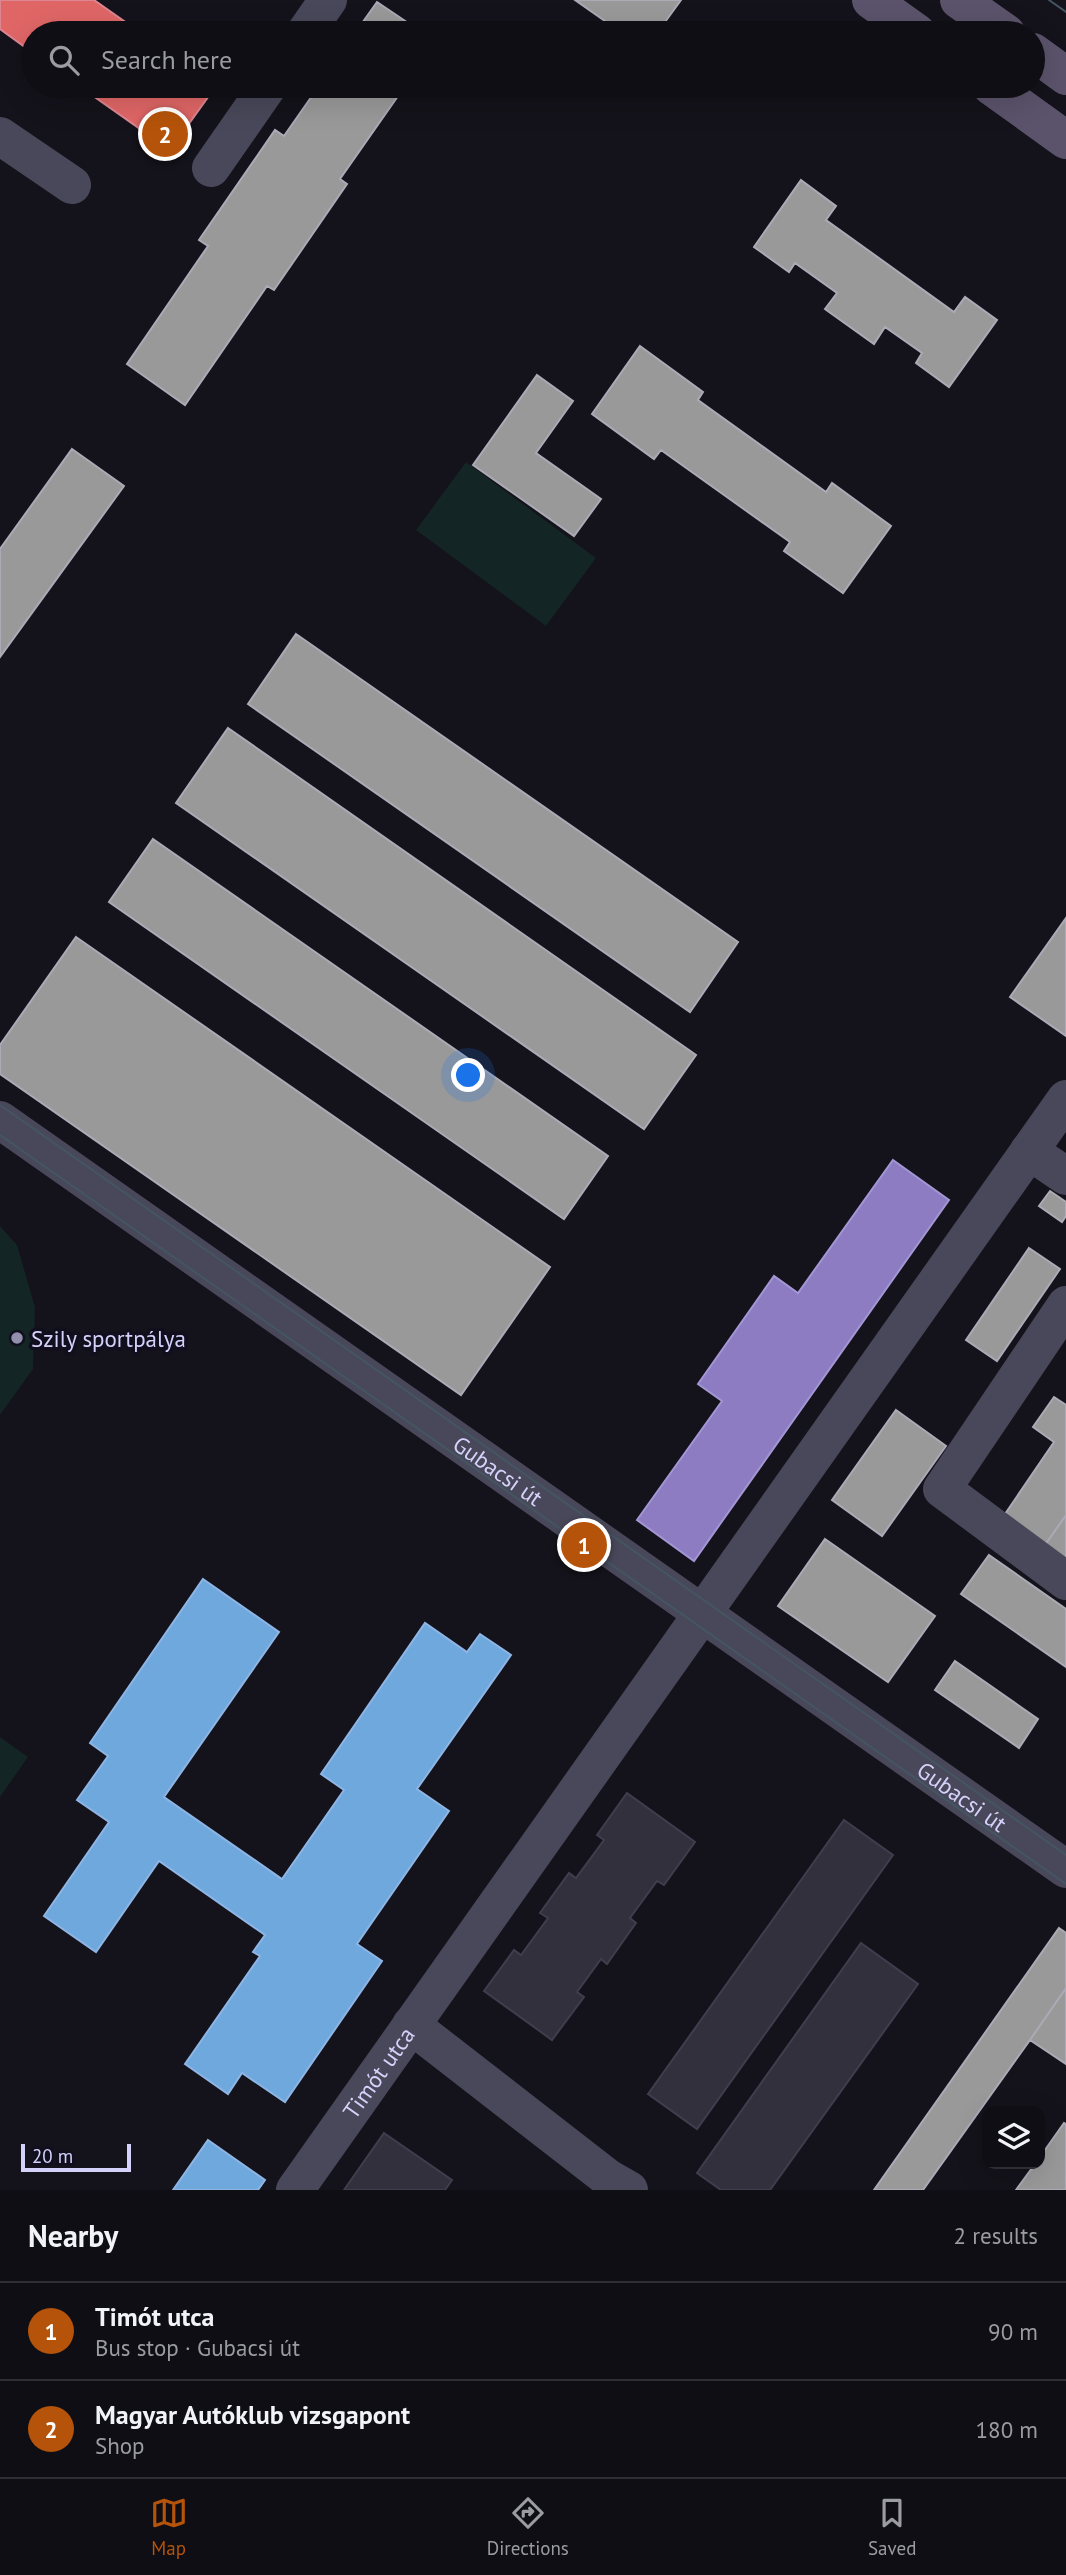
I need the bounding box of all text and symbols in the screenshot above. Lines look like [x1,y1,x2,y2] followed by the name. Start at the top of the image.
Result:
[21,21,1045,98] search box
[45,41,83,79] icon: search
[101,43,232,76] text: Search here
[142,108,188,160] pin: 2
[451,1058,485,1092] your location
[31,1324,186,1353] place label: Szily sportpálya
[9,1330,25,1346] marker: Szily sportpálya
[448,1429,549,1512] street label: Gubacsi út
[561,1519,607,1571] pin: 1
[912,1755,1013,1838] street label: Gubacsi út
[336,2021,420,2124] street label: Timót utca
[982,2106,1045,2169] map controls
[982,2106,1045,2169] button: layers
[21,2141,131,2173] scale bar
[32,2144,73,2168] text: 20 m
[28,2216,118,2255] text: Nearby
[954,2221,1038,2250] text: 2 results
[95,2300,214,2333] text: Timót utca
[44,2317,58,2346] text: 1
[988,2317,1038,2346] text: 90 m
[95,2333,300,2362] text: Bus stop · Gubacsi út
[95,2398,410,2431] text: Magyar Autóklub vizsgapont
[44,2415,58,2444] text: 2
[976,2415,1038,2444] text: 180 m
[95,2431,145,2460] text: Shop
[150,2494,188,2560] tab: Map
[487,2494,569,2560] tab: Directions
[868,2494,916,2560] tab: Saved

